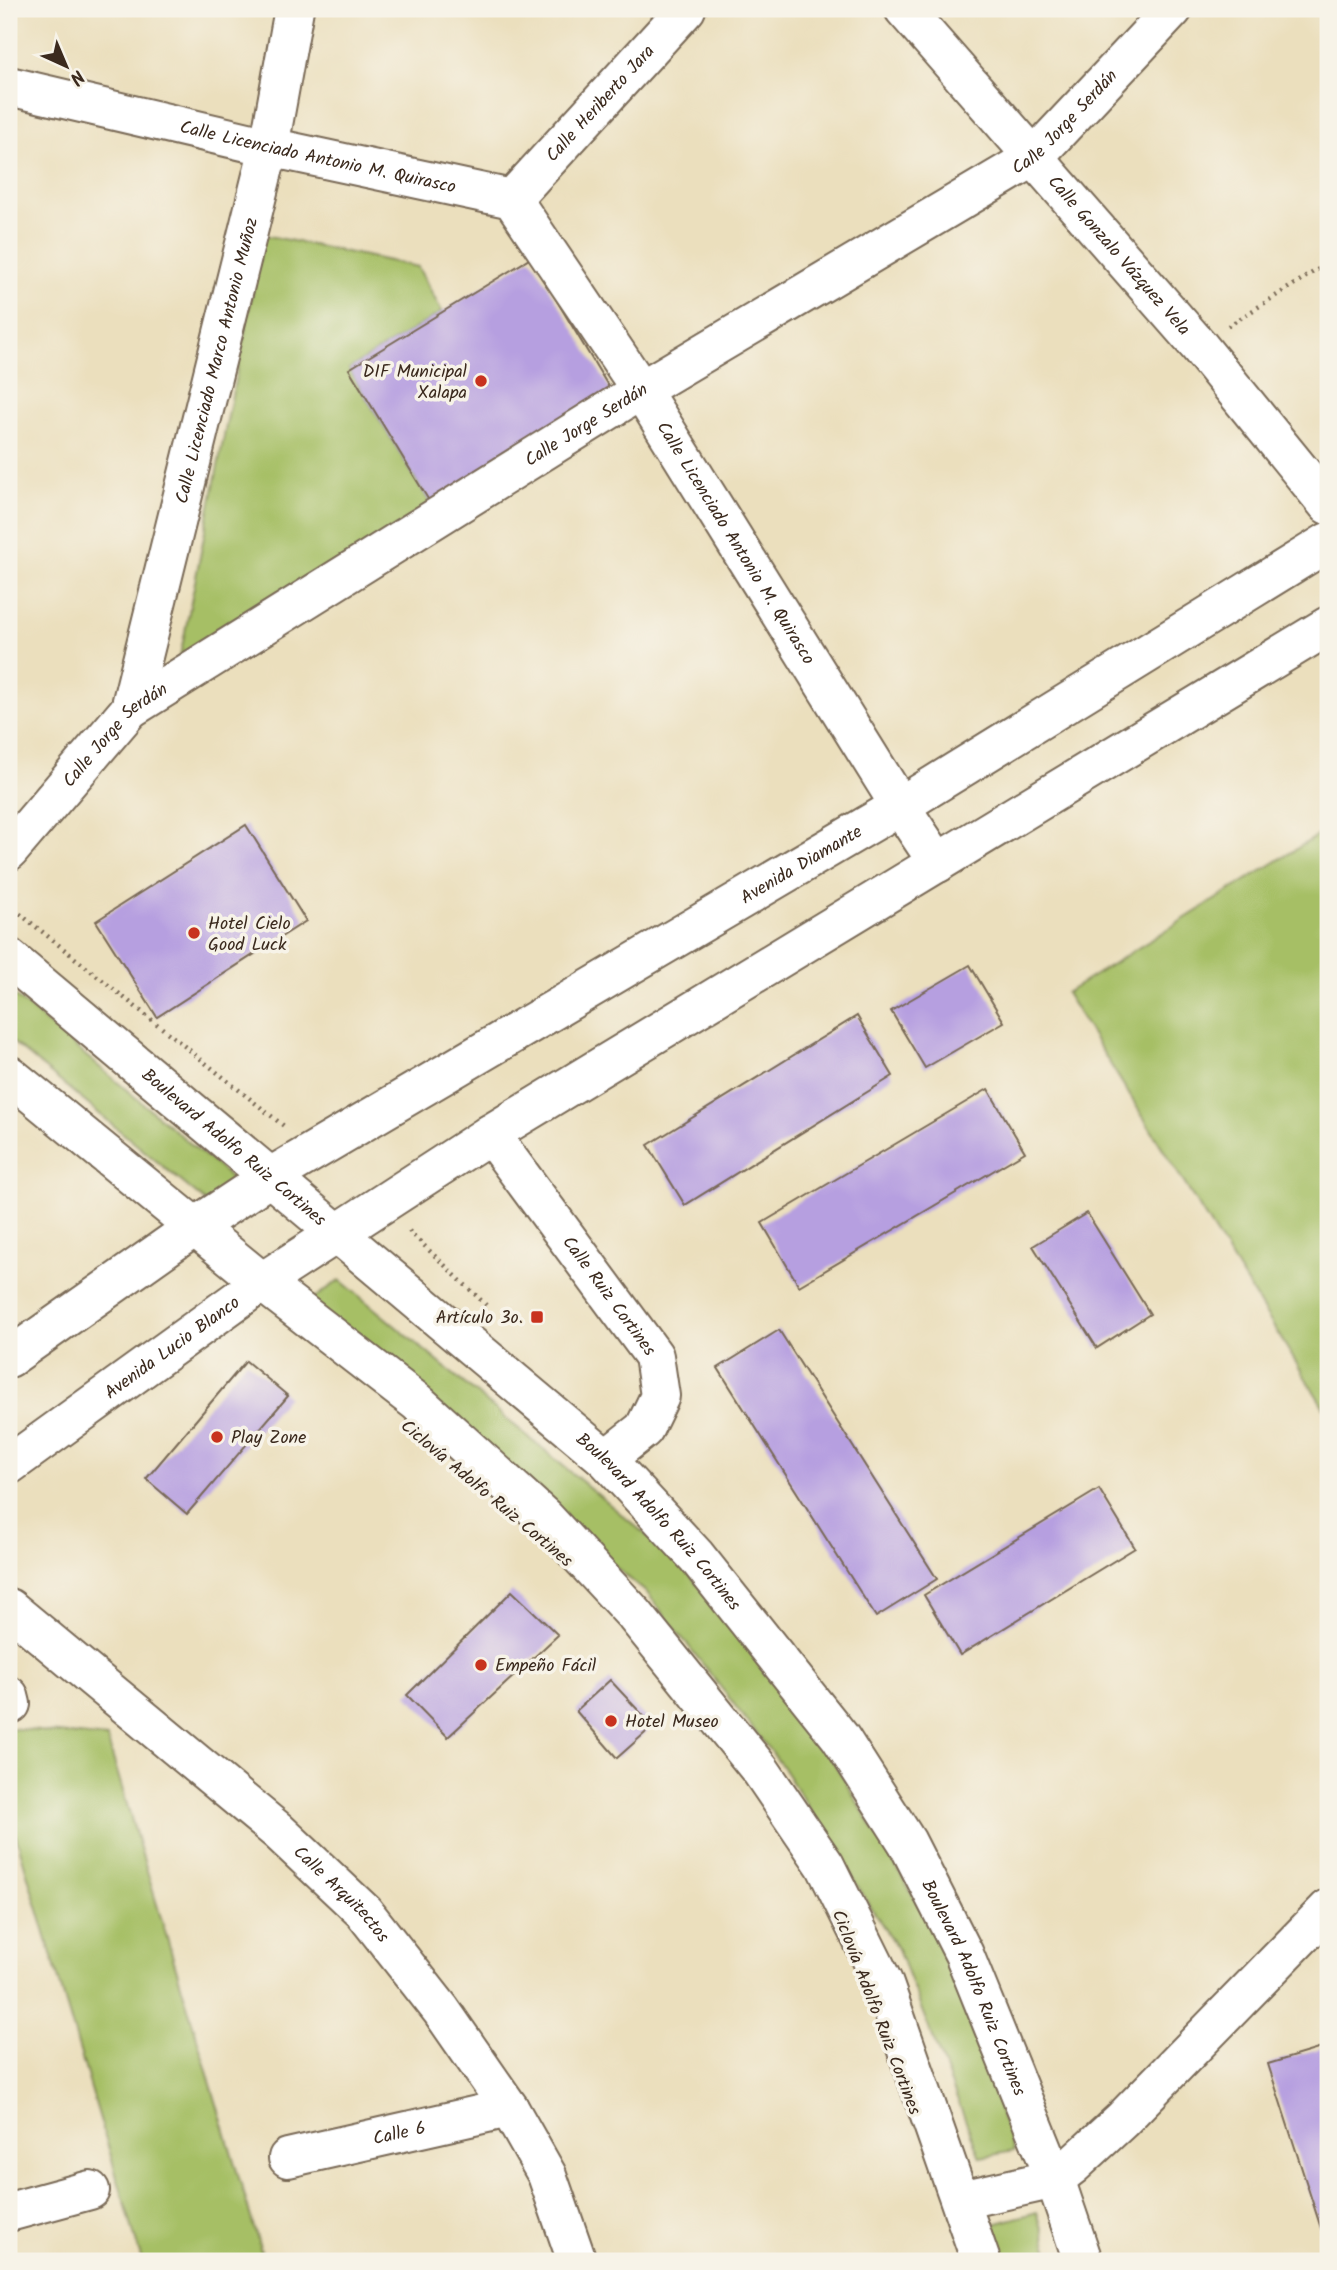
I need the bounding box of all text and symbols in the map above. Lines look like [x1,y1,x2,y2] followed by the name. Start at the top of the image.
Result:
[32,32,102,102] north arrow
[539,39,663,170] street label: Calle Heriberto Jara
[62,62,91,92] text: N
[1007,63,1125,183] street label: Calle Jorge Serdán
[177,114,458,203] street label: Calle Licenciado Antonio M. Quirasco
[1040,169,1197,343] street label: Calle Gonzalo Vázquez Vela
[168,215,267,507] street label: Calle Licenciado Marco Antonio Muñoz
[363,358,468,408] place label: DIF Municipal Xalapa
[473,373,489,389] marker: DIF Municipal Xalapa
[519,376,654,475] street label: Calle Jorge Serdán
[648,416,822,671] street label: Calle Licenciado Antonio M. Quirasco
[56,676,174,795] street label: Calle Jorge Serdán
[735,818,868,913] street label: Avenida Diamante
[208,910,291,960] place label: Hotel Cielo Good Luck
[186,925,202,941] marker: Hotel Cielo Good Luck
[134,1062,332,1235] street label: Boulevard Adolfo Ruiz Cortines
[554,1230,663,1363] street label: Calle Ruiz Cortines
[99,1289,247,1408] street label: Avenida Lucio Blanco
[436,1304,523,1333] place label: Artículo 3o.
[529,1309,545,1325] marker: Artículo 3o.
[393,1413,579,1575] street label: Ciclovía Adolfo Ruiz Cortines
[231,1424,306,1453] place label: Play Zone
[569,1426,748,1618] street label: Boulevard Adolfo Ruiz Cortines
[209,1429,225,1445] marker: Play Zone
[495,1652,597,1681] place label: Empeño Fácil
[473,1657,489,1673] marker: Empeño Fácil
[625,1708,719,1737] place label: Hotel Museo
[603,1713,619,1729] marker: Hotel Museo
[286,1839,396,1950] street label: Calle Arquitectos
[912,1875,1033,2101] street label: Boulevard Adolfo Ruiz Cortines
[823,1906,928,2120] street label: Ciclovía Adolfo Ruiz Cortines
[370,2114,429,2154] street label: Calle 6

